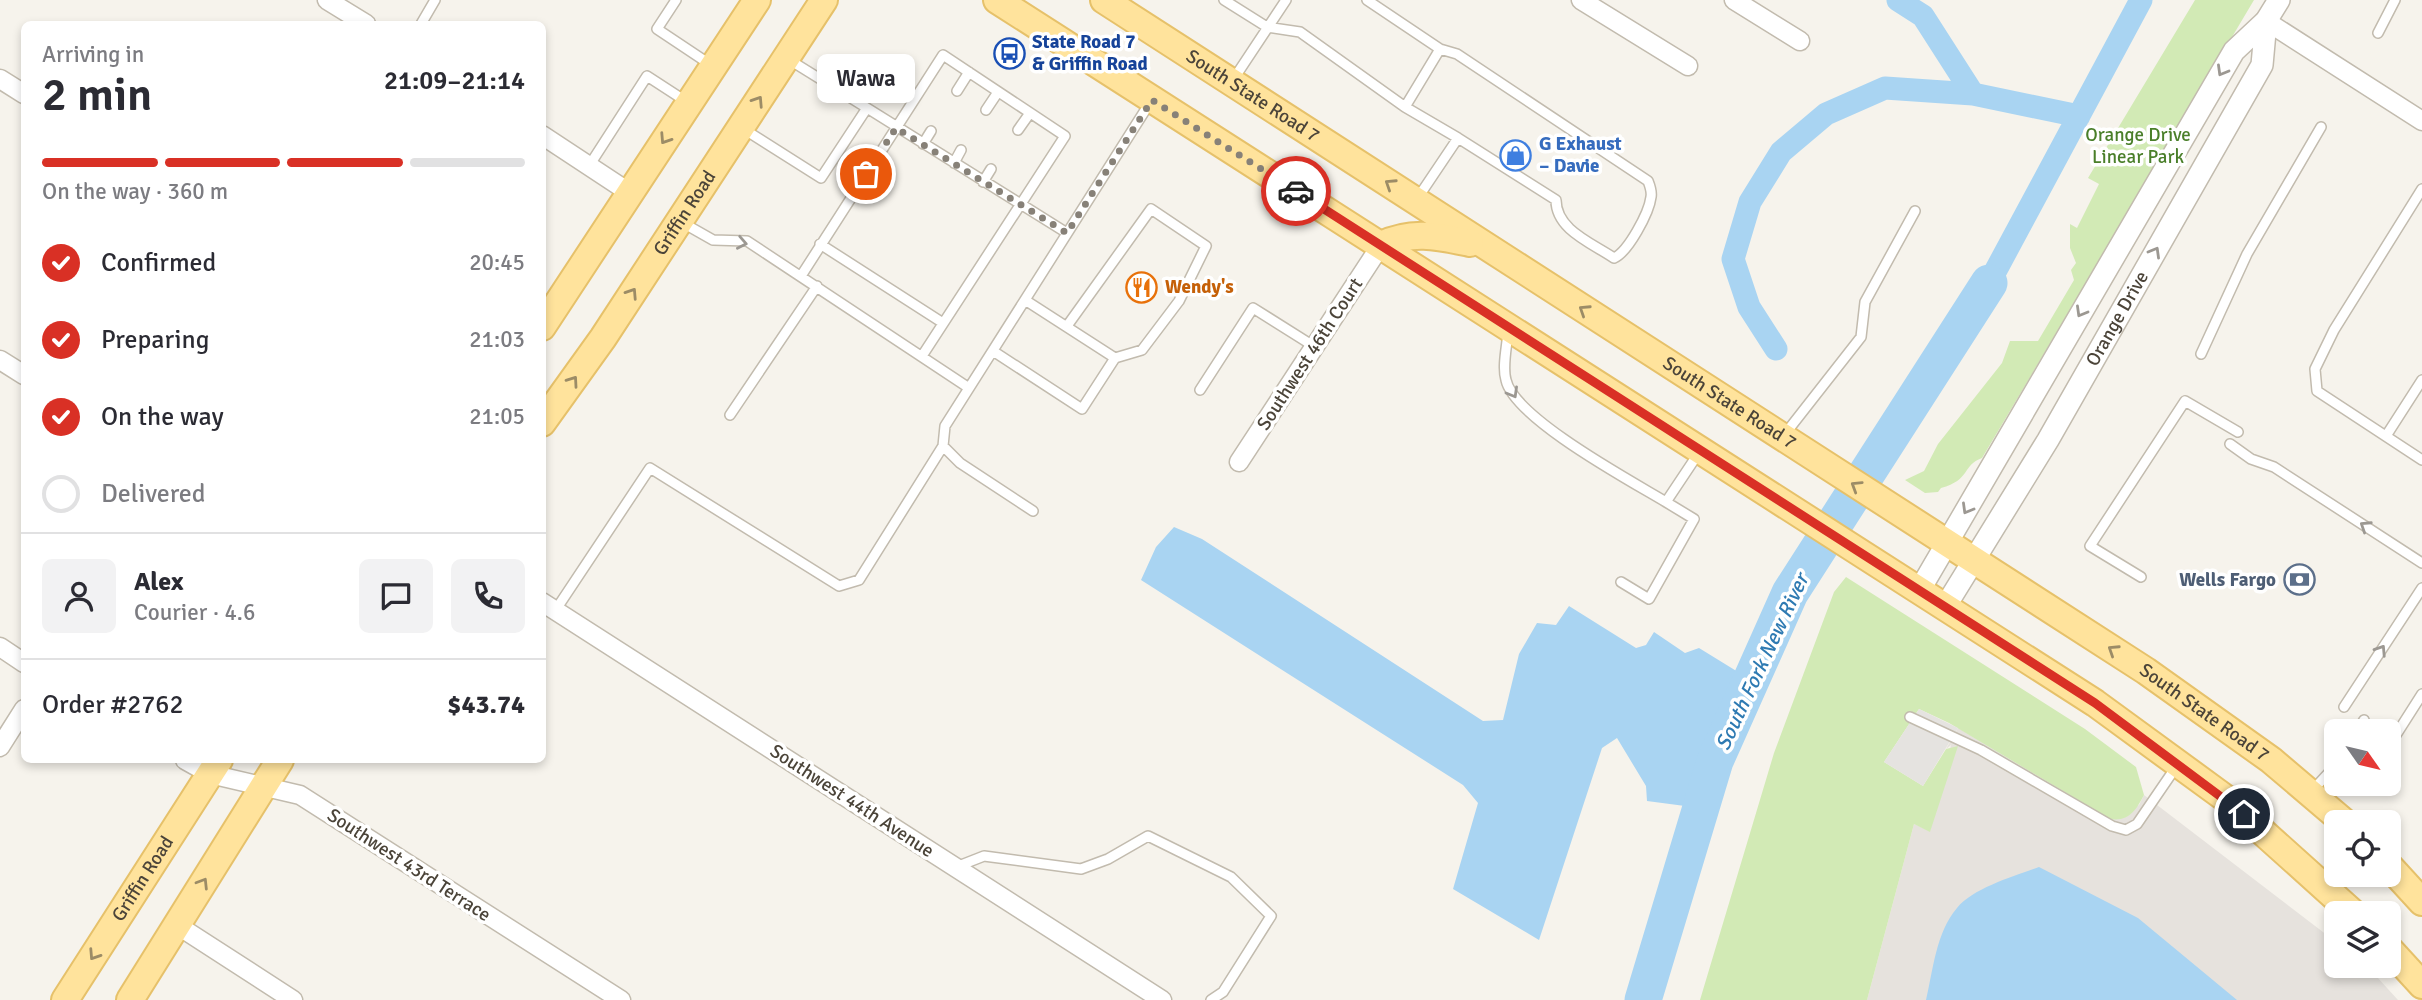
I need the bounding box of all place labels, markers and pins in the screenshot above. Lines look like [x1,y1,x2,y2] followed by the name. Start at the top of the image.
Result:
[1032,30,1148,76] place label: State Road 7 & Griffin Road
[992,36,1026,70] bus stop icon: State Road 7 & Griffin Road
[817,55,915,104] callout: Wawa
[1539,132,1622,178] place label: G Exhaust – Davie
[1499,138,1533,172] shop icon: G Exhaust – Davie
[836,144,896,204] pin
[1125,270,1159,304] restaurant icon: Wendy's
[1165,275,1234,299] place label: Wendy's
[2282,563,2316,597] bank icon: Wells Fargo
[2179,568,2276,592] place label: Wells Fargo
[2214,784,2274,844] pin

